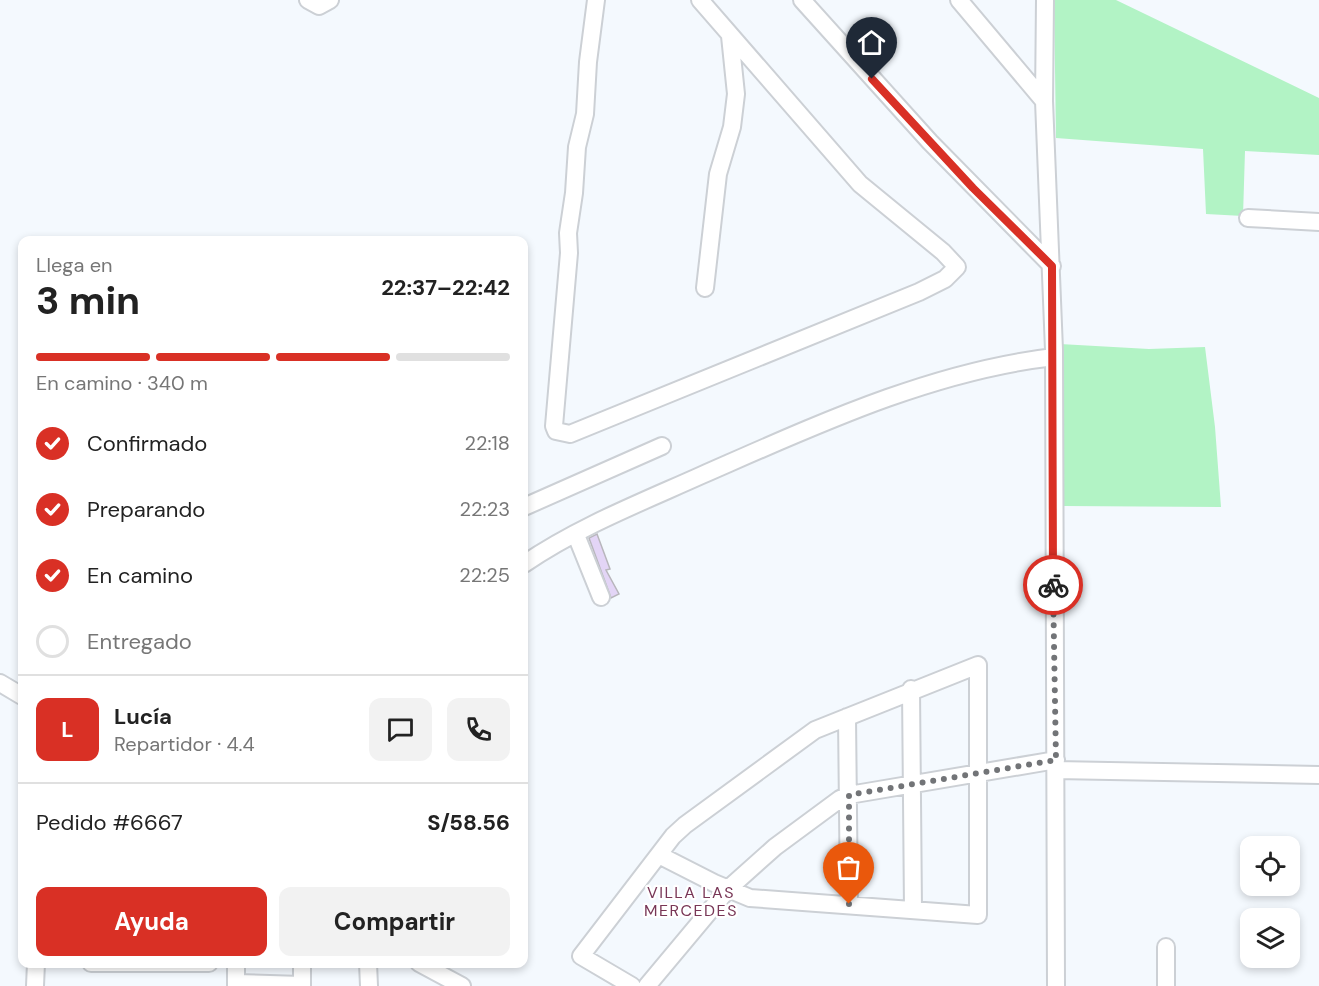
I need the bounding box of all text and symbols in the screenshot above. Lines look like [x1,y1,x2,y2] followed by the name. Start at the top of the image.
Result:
[846,17,897,79] pin
[855,26,888,59] icon: home
[36,252,113,278] text: Llega en
[381,273,510,302] text: 22:37–22:42
[36,275,140,326] text: 3 min
[36,370,208,396] text: En camino · 340 m
[36,427,69,460] icon: check
[87,429,207,458] text: Confirmado
[465,430,510,456] text: 22:18
[36,493,69,526] icon: check
[87,495,205,524] text: Preparando
[460,496,510,522] text: 22:23
[1023,555,1083,615] courier
[36,559,69,592] icon: check
[87,561,193,590] text: En camino
[459,562,510,588] text: 22:25
[1037,569,1070,602] icon: bike
[87,627,192,656] text: Entregado
[369,698,432,761] button: chat
[447,698,510,761] button: phone
[114,702,172,731] text: Lucía
[61,715,74,744] text: L
[114,731,255,757] text: Repartidor · 4.4
[36,808,183,837] text: Pedido #6667
[427,808,510,837] text: S/58.56
[1240,836,1300,968] map controls
[1240,836,1300,896] button: locate
[823,842,874,904] pin
[832,851,865,884] icon: bag
[644,882,738,921] district label: VILLA LAS MERCEDES
[36,887,267,956] button: Ayuda
[279,887,510,956] button: Compartir
[1240,908,1300,968] button: layers

